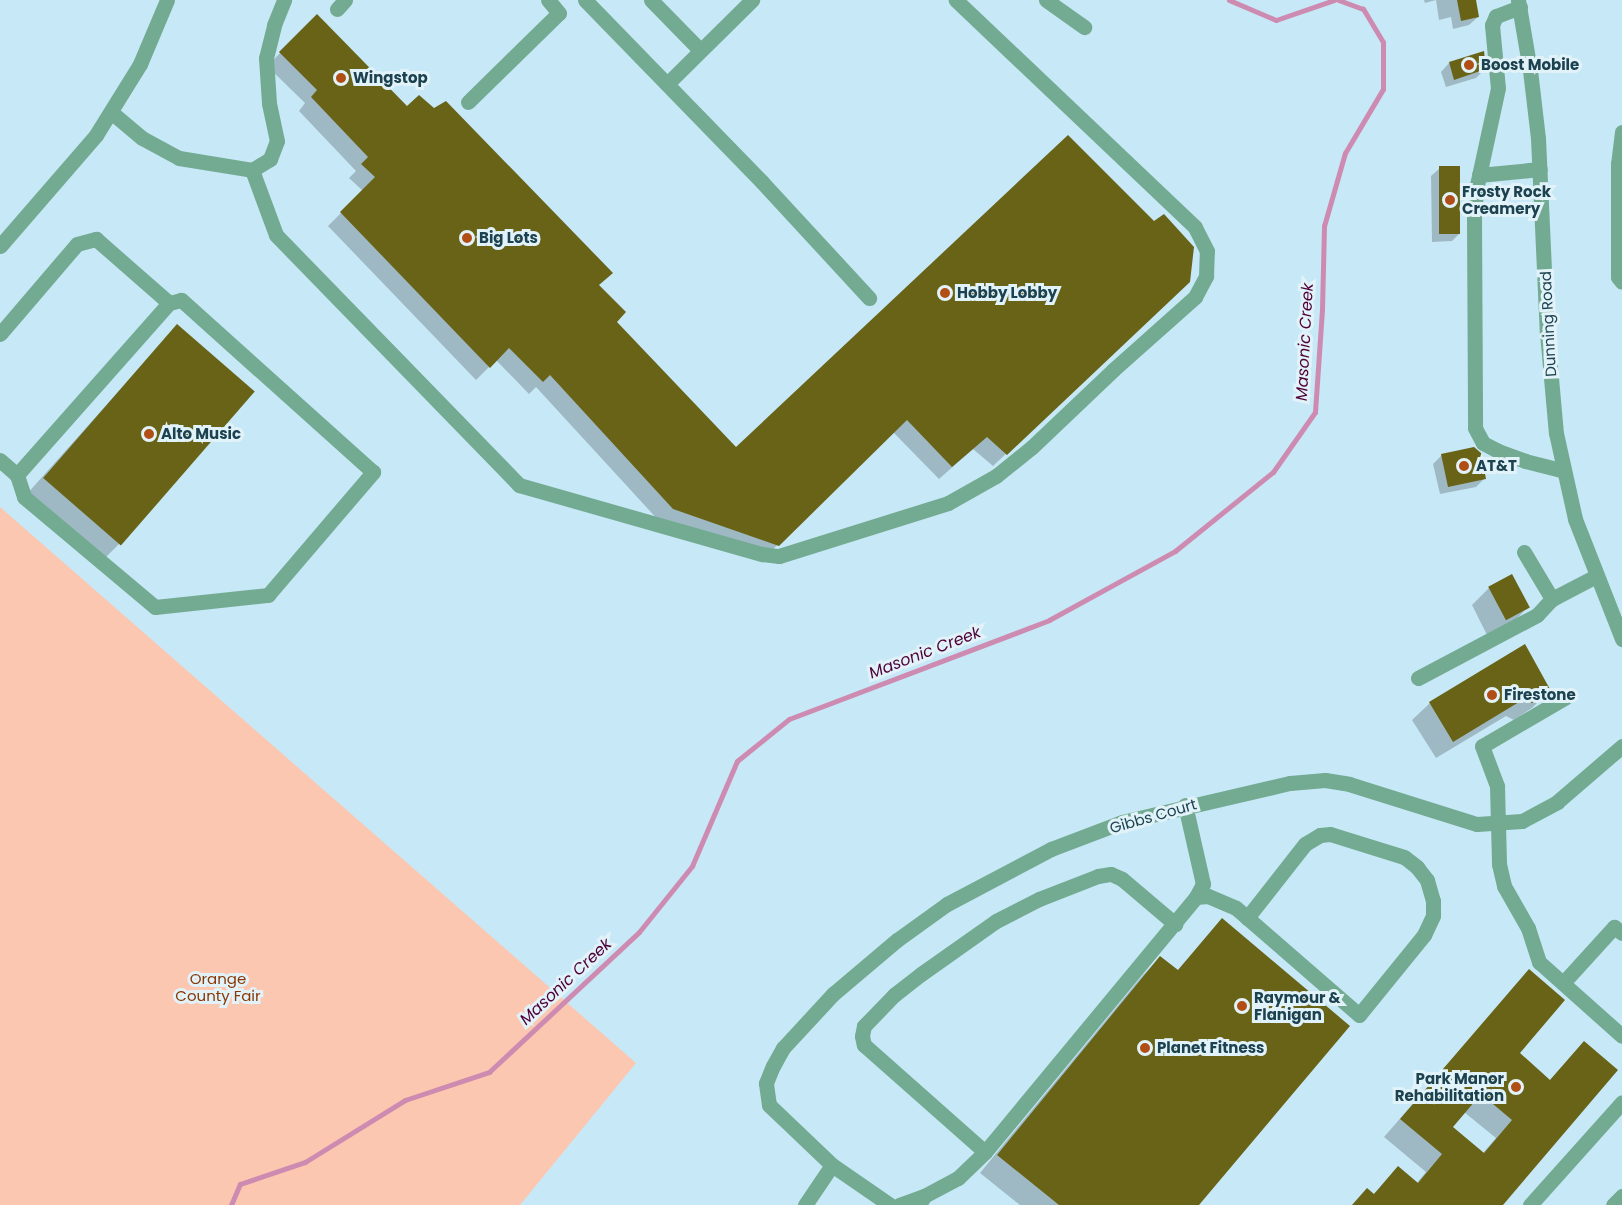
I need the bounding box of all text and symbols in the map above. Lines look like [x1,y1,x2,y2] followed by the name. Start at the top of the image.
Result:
[1481,56,1579,74] place label: Boost Mobile
[1462,58,1476,72] marker: Boost Mobile
[353,69,428,87] place label: Wingstop
[334,71,348,85] marker: Wingstop
[1462,182,1551,217] place label: Frosty Rock Creamery
[1443,193,1457,207] marker: Frosty Rock Creamery
[479,229,538,247] place label: Big Lots
[460,231,474,245] marker: Big Lots
[1536,271,1560,377] street label: Dunning Road
[1292,282,1318,402] water label: Masonic Creek
[957,284,1057,302] place label: Hobby Lobby
[938,286,952,300] marker: Hobby Lobby
[161,425,241,443] place label: Alto Music
[142,427,156,441] marker: Alto Music
[1476,457,1517,475] place label: AT&T
[1457,459,1471,473] marker: AT&T
[866,623,984,683] water label: Masonic Creek
[1504,686,1576,704] place label: Firestone
[1485,688,1499,702] marker: Firestone
[1108,795,1198,837] street label: Gibbs Court
[516,935,616,1029] water label: Masonic Creek
[175,969,261,1004] park label: Orange County Fair
[1254,988,1341,1023] place label: Raymour & Flanigan
[1235,999,1249,1013] marker: Raymour & Flanigan
[1157,1039,1264,1057] place label: Planet Fitness
[1138,1041,1152,1055] marker: Planet Fitness
[1395,1069,1504,1104] place label: Park Manor Rehabilitation
[1509,1080,1523,1094] marker: Park Manor Rehabilitation

